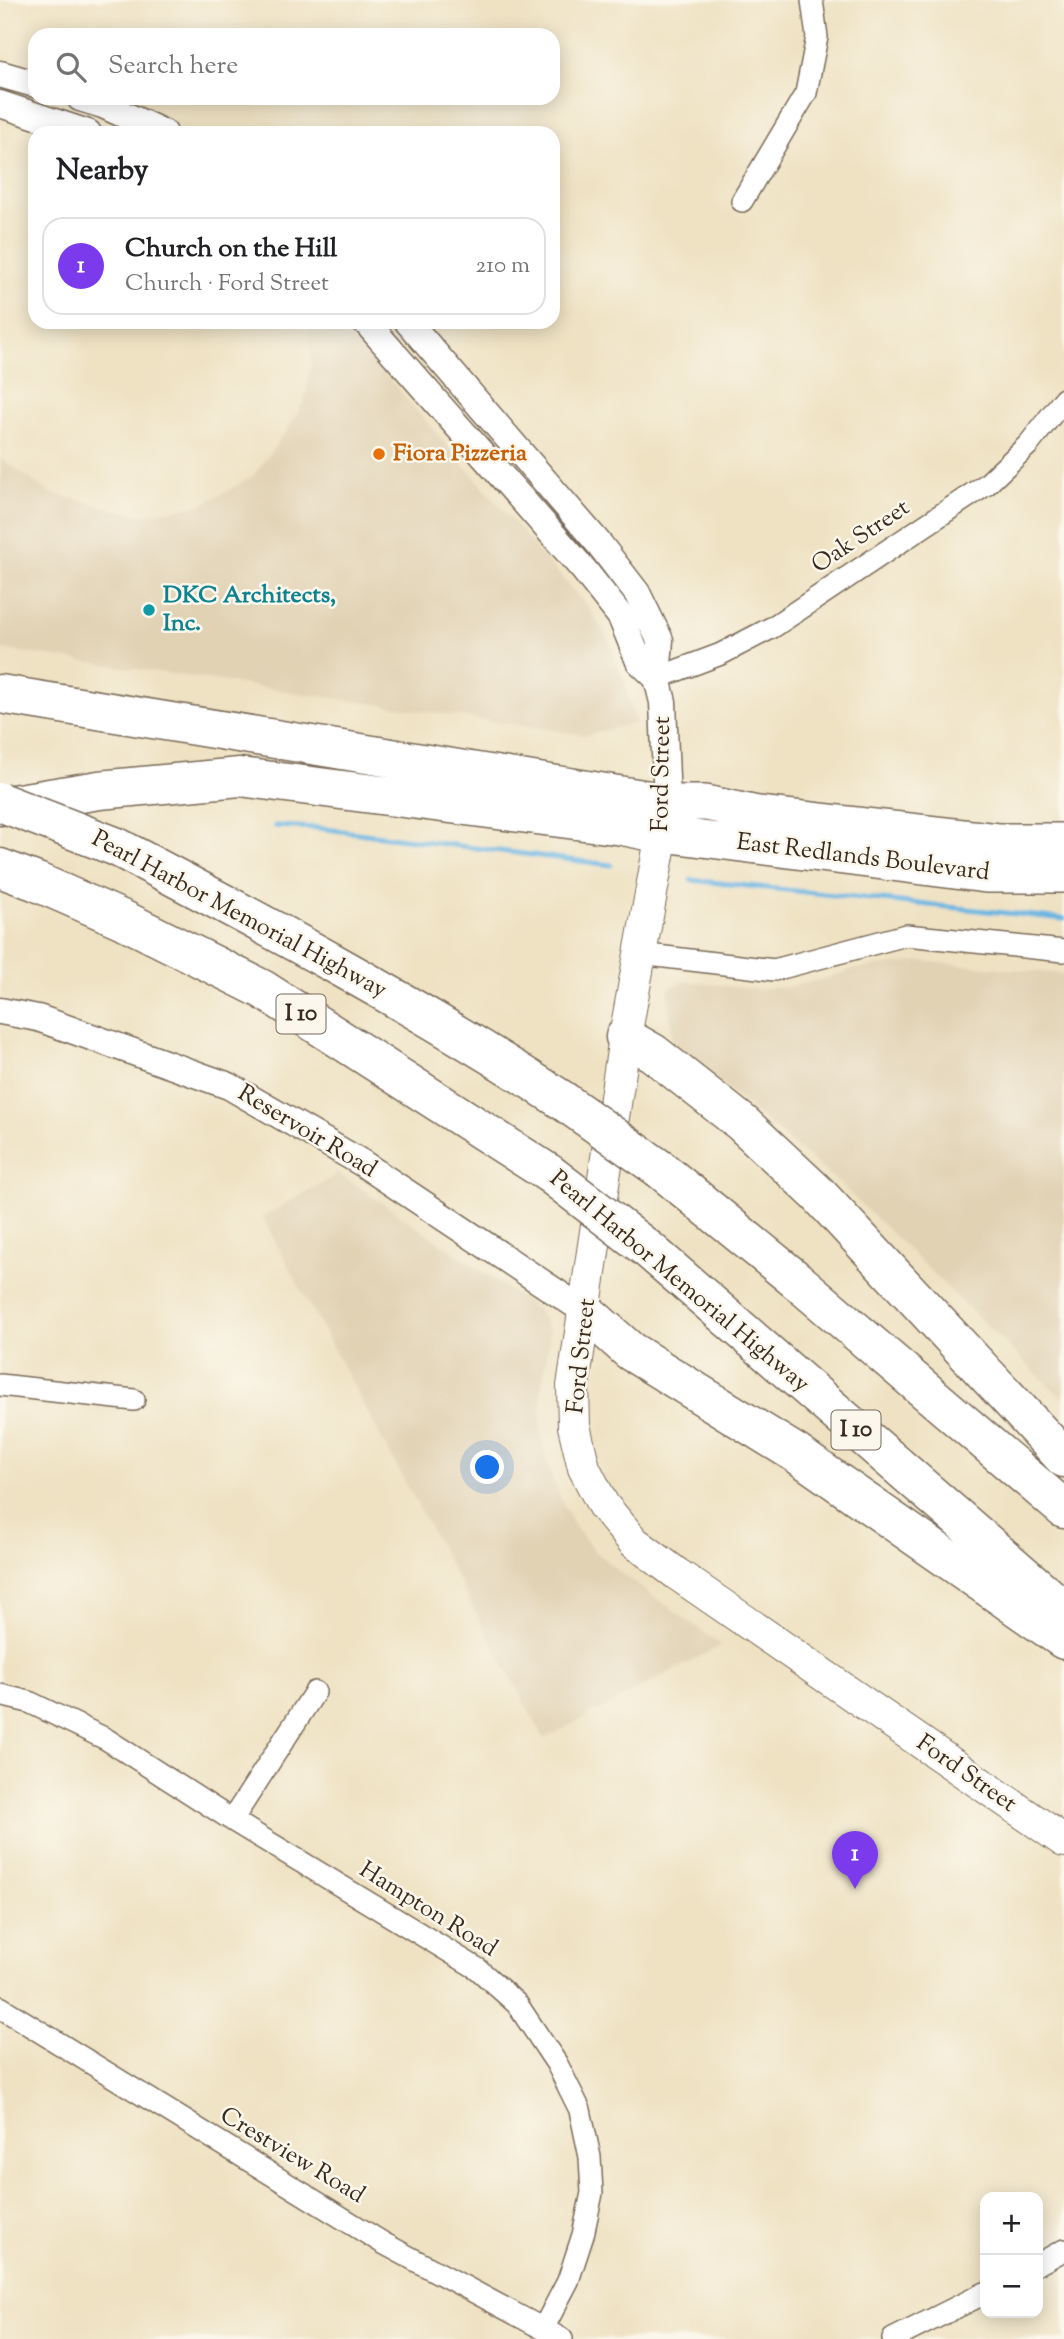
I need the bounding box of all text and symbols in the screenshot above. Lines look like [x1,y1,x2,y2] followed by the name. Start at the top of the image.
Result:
[28,28,560,105] search box
[52,48,90,86] icon: search
[108,48,238,85] text: Search here
[56,150,148,193] text: Nearby
[125,231,337,268] text: Church on the Hill
[77,250,85,283] text: 1
[476,250,530,283] text: 210 m
[125,268,329,301] text: Church · Ford Street
[393,437,528,471] place label: Fiora Pizzeria
[371,446,387,462] marker: Fiora Pizzeria
[805,492,917,582] street label: Oak Street
[163,579,336,641] place label: DKC Architects, Inc.
[141,602,157,618] marker: DKC Architects, Inc.
[644,716,680,832] street label: Ford Street
[85,822,393,1008] street label: Pearl Harbor Memorial Highway
[735,826,992,890] street label: East Redlands Boulevard
[276,995,326,1034] road number: I 10
[231,1077,383,1187] street label: Reservoir Road
[542,1163,816,1401] street label: Pearl Harbor Memorial Highway
[559,1297,605,1415] street label: Ford Street
[832,1410,880,1450] road number: I 10
[470,1450,504,1484] your location
[909,1727,1023,1821] street label: Ford Street
[832,1831,878,1889] pin: 1
[352,1854,504,1966] street label: Hampton Road
[213,2099,371,2213] street label: Crestview Road
[980,2192,1043,2318] map controls
[980,2192,1043,2255] button: +
[980,2255,1043,2318] button: −

